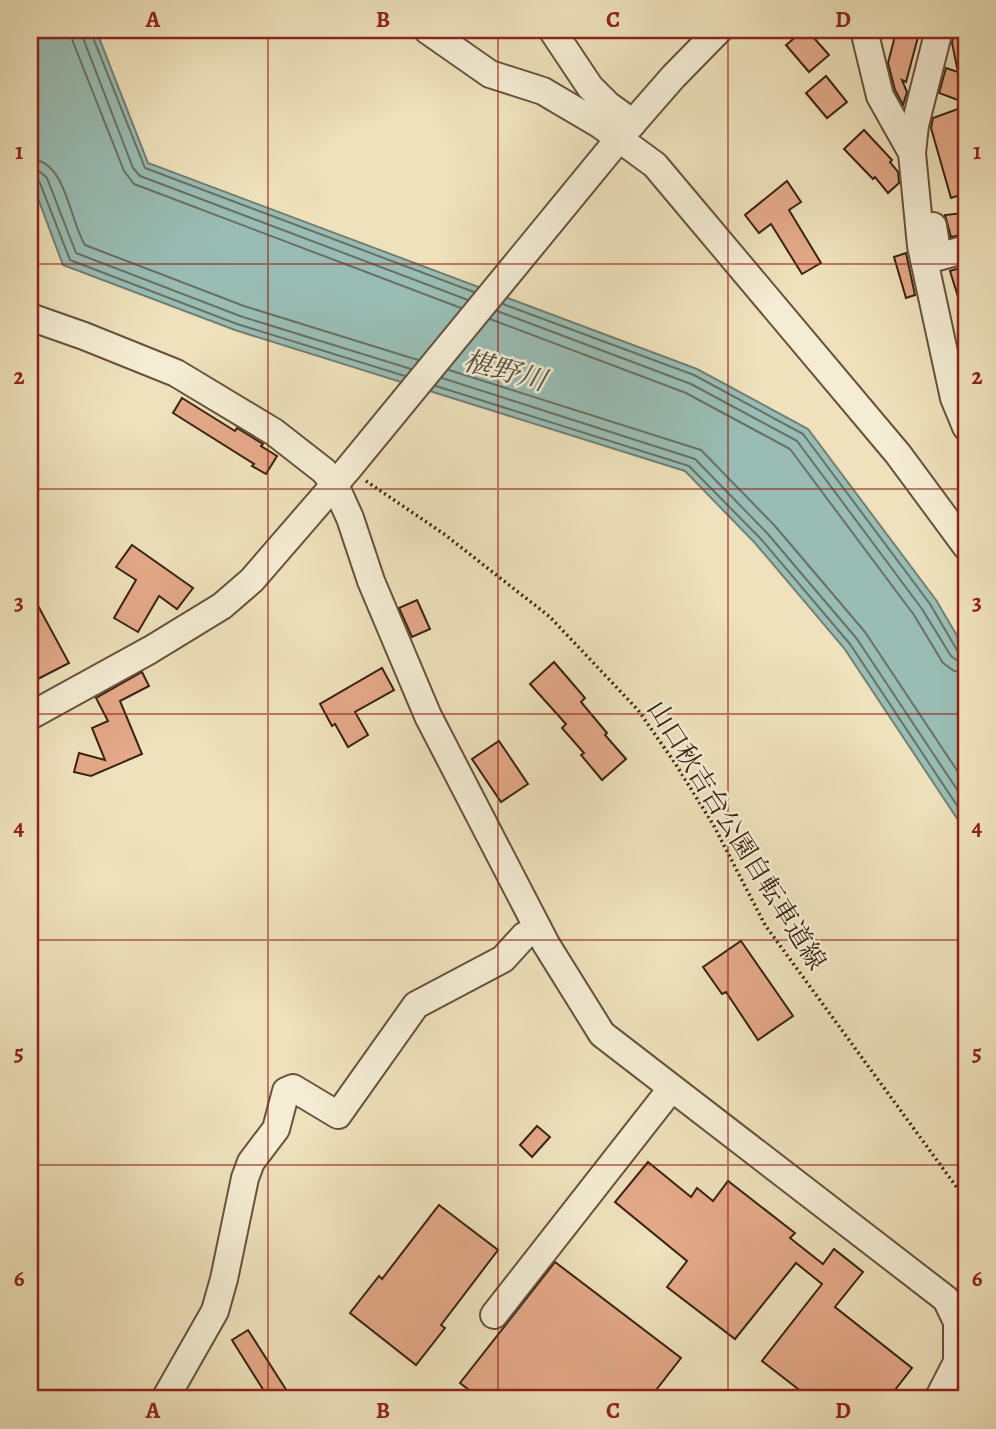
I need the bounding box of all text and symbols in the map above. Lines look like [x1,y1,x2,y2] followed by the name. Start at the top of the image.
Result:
[145,4,161,35] text: A
[376,4,390,35] text: B
[606,4,620,35] text: C
[835,4,851,35] text: D
[15,136,23,167] text: 1
[973,136,981,167] text: 1
[459,342,553,401] water label: 椹野川
[13,361,25,392] text: 2
[971,361,983,392] text: 2
[14,587,24,618] text: 3
[972,587,982,618] text: 3
[639,694,834,977] street label: 山口秋吉台公園自転車道線
[14,812,25,843] text: 4
[972,812,983,843] text: 4
[14,1037,24,1068] text: 5
[972,1037,982,1068] text: 5
[14,1263,25,1294] text: 6
[972,1263,983,1294] text: 6
[145,1395,161,1426] text: A
[376,1395,390,1426] text: B
[606,1395,620,1426] text: C
[835,1395,851,1426] text: D

